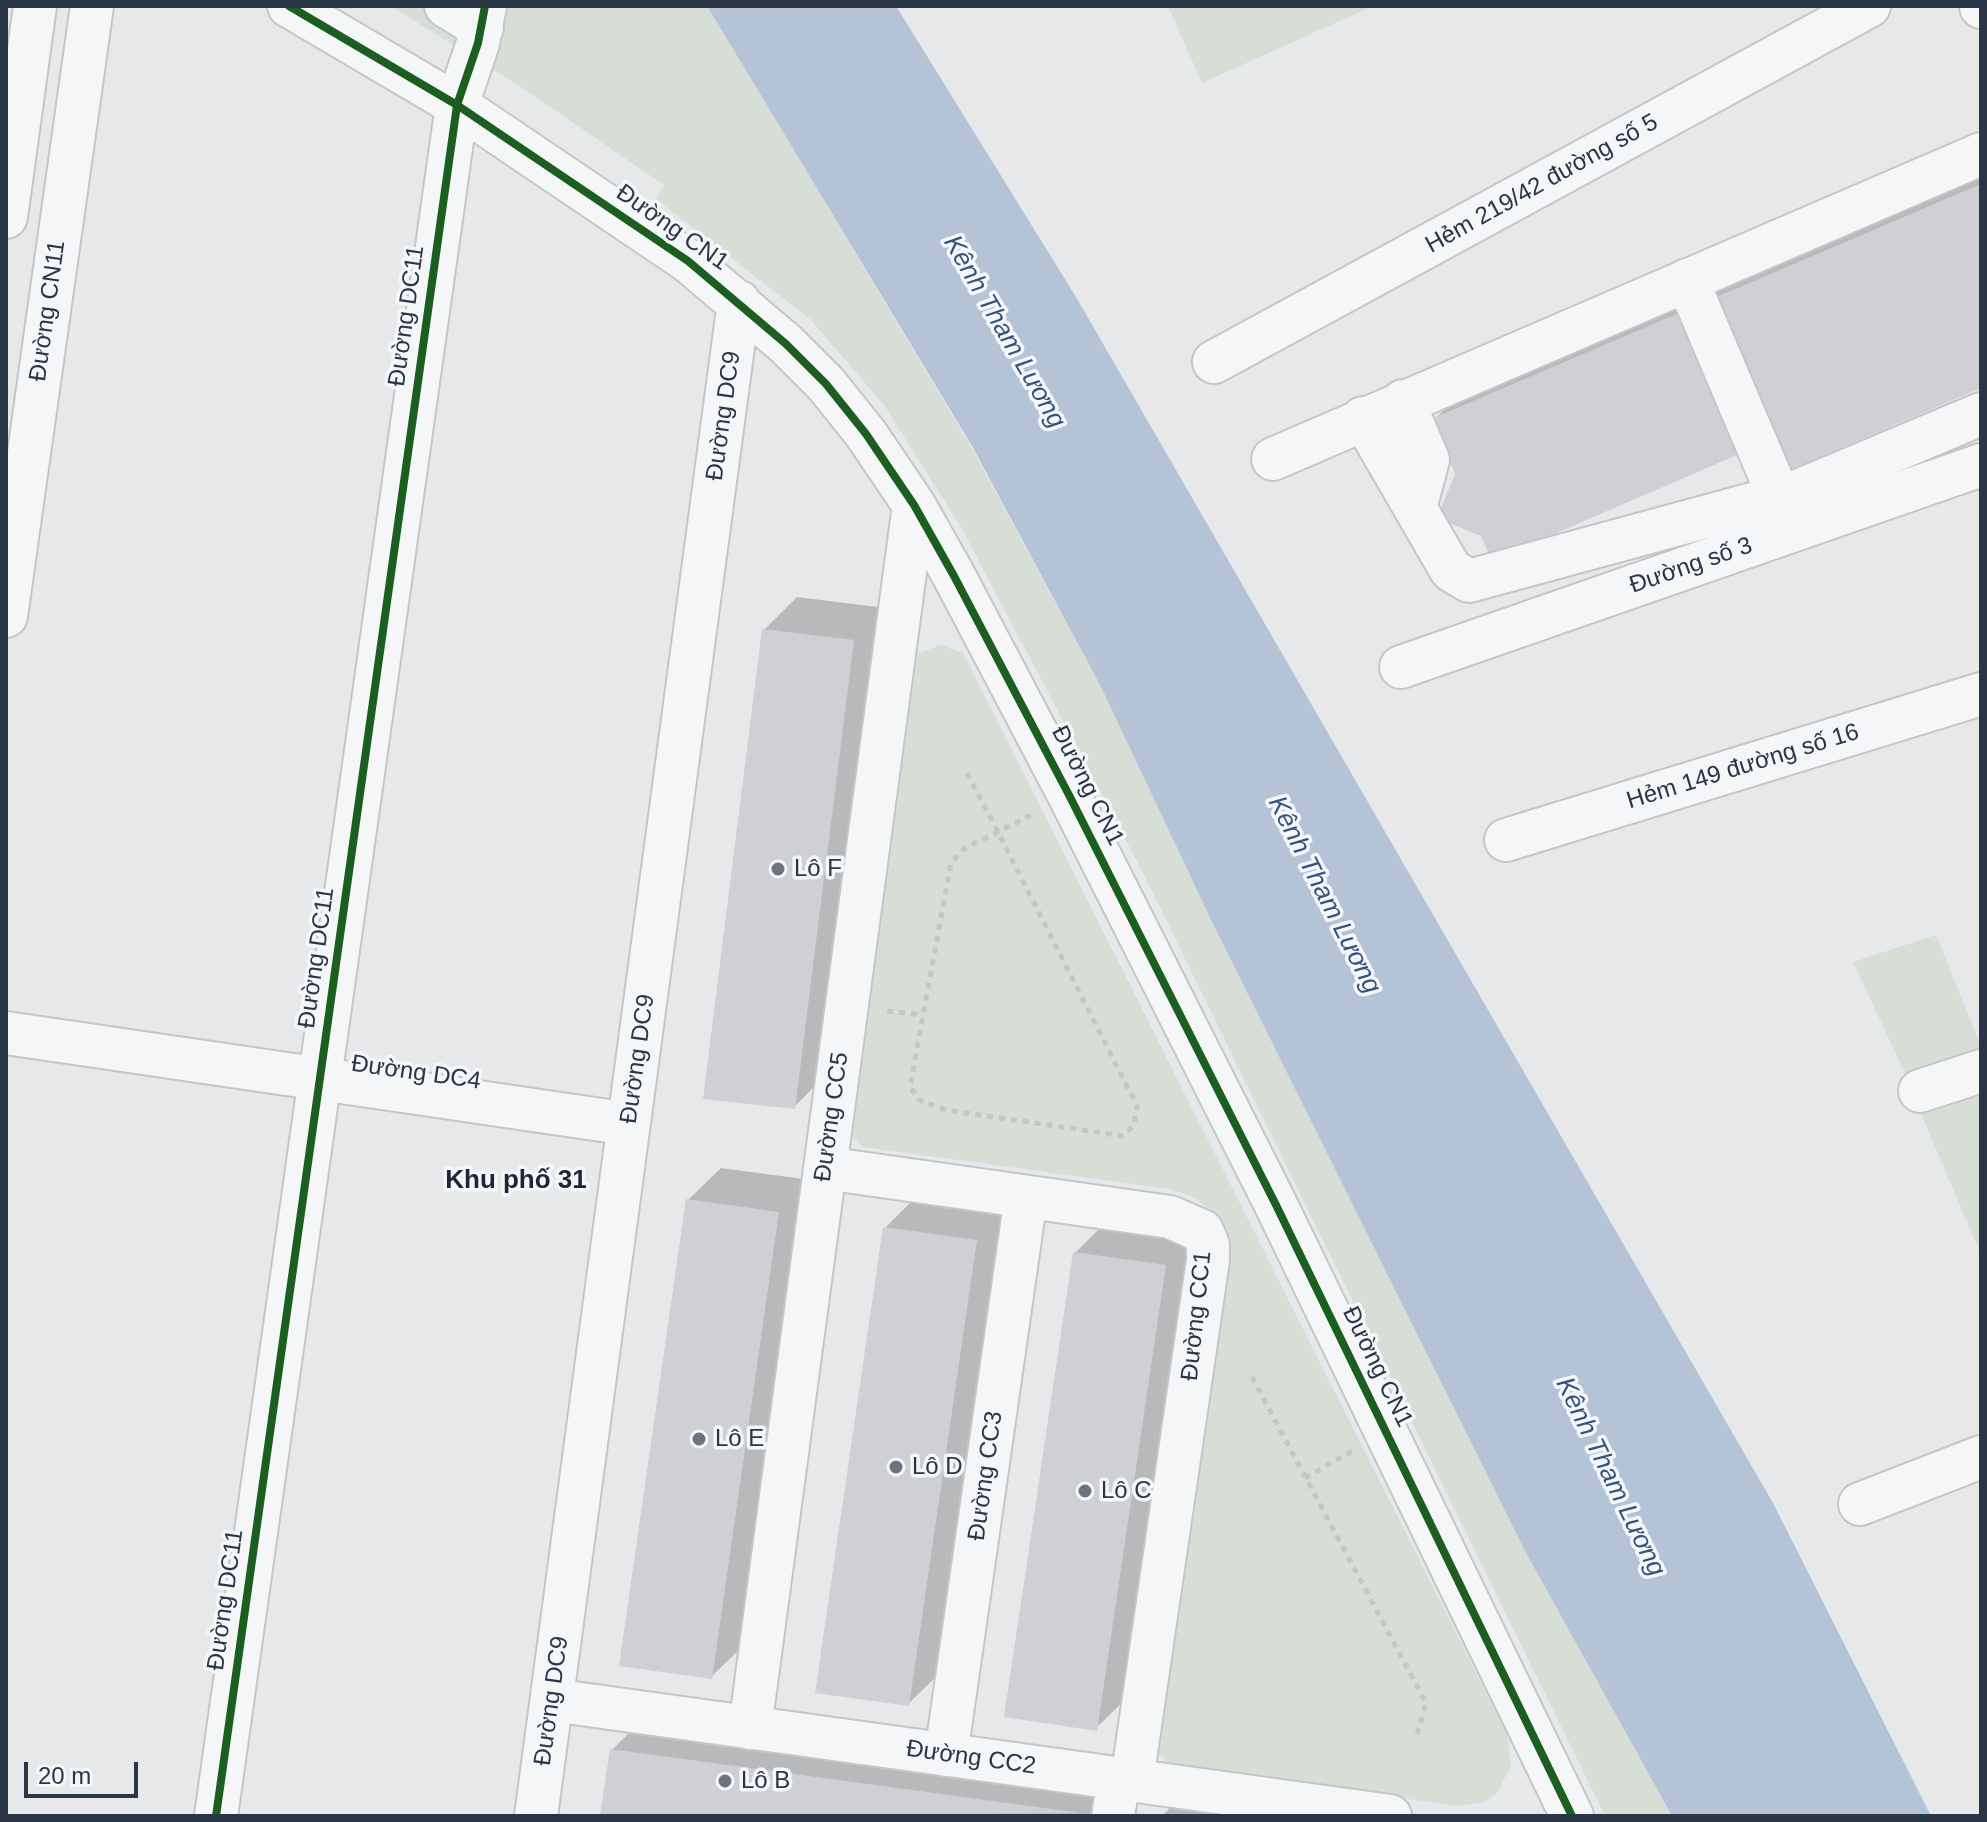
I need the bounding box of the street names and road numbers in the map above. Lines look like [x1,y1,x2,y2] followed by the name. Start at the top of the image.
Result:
[1421,108,1663,260] street label: Hẻm 219/42 đường số 5
[610,179,734,277] street label: Đường CN1
[24,239,72,383] street label: Đường CN11
[383,244,431,388] street label: Đường DC11
[701,349,747,483] street label: Đường DC9
[1626,532,1756,600] street label: Đường số 3
[1623,718,1863,816] street label: Hẻm 149 đường số 16
[1045,721,1129,851] street label: Đường CN1
[293,886,341,1030] street label: Đường DC11
[615,992,661,1126] street label: Đường DC9
[349,1050,483,1096] street label: Đường DC4
[809,1050,855,1184] street label: Đường CC5
[1176,1250,1218,1382] street label: Đường CC1
[1335,1302,1419,1432] street label: Đường CN1
[963,1409,1009,1543] street label: Đường CC3
[202,1528,250,1672] street label: Đường DC11
[529,1634,575,1768] street label: Đường DC9
[904,1735,1038,1781] street label: Đường CC2

